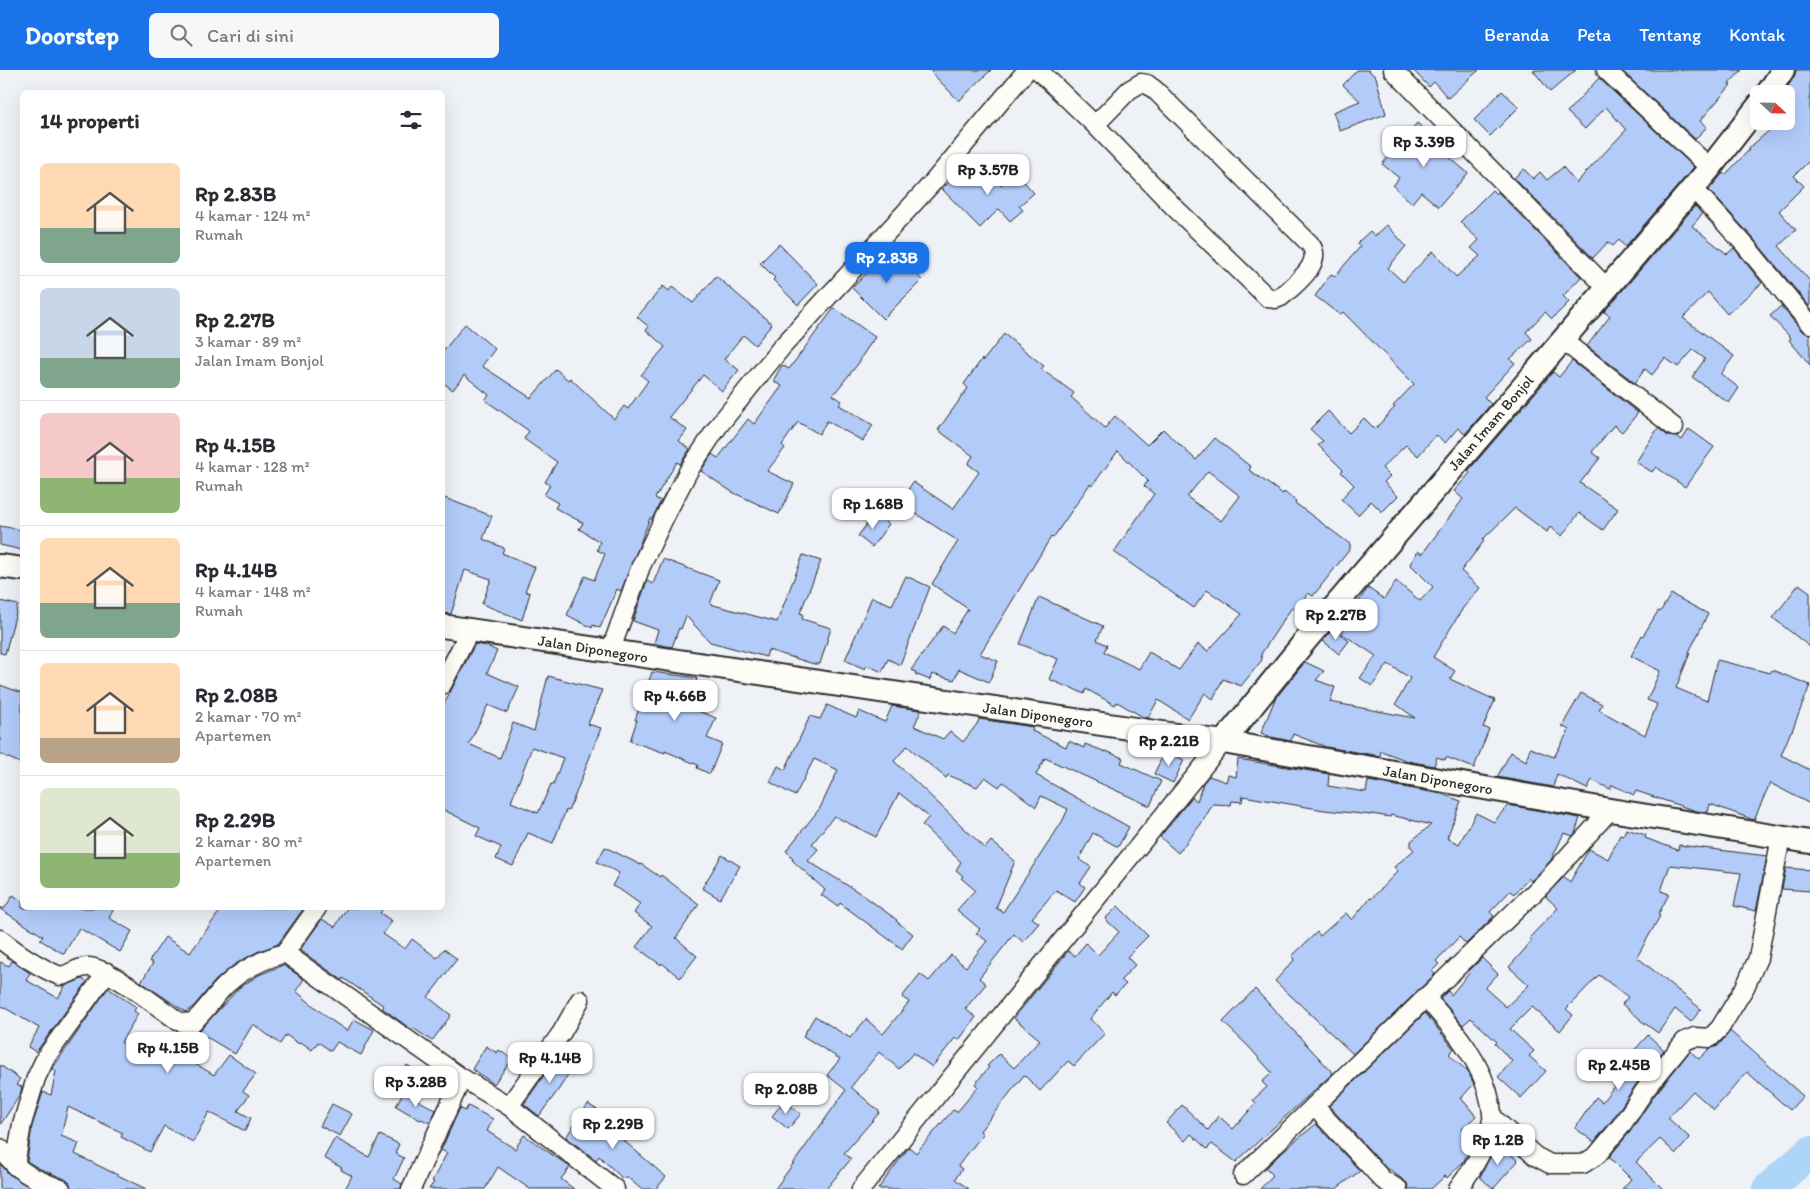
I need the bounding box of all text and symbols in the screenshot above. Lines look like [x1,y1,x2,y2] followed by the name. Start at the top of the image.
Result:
[149,13,499,58] search box
[25,21,119,50] text: Doorstep
[167,21,195,49] icon: search
[207,24,294,47] text: Cari di sini
[1484,24,1549,46] text: Beranda
[1577,24,1611,46] text: Peta
[1639,24,1701,46] text: Tentang
[1729,24,1785,46] text: Kontak
[1750,85,1795,130] north arrow
[1750,85,1795,130] map controls
[397,106,425,134] icon: filters
[40,108,139,133] text: 14 properti
[1372,126,1476,168] pin: Rp 3.39B
[1393,132,1455,151] text: Rp 3.39B
[936,154,1040,196] pin: Rp 3.57B
[957,160,1019,179] text: Rp 3.57B
[195,181,276,206] text: Rp 2.83B
[80,183,140,243] icon: home
[195,206,310,225] text: 4 kamar · 124 m²
[195,225,243,244] text: Rumah
[835,242,939,284] pin: Rp 2.83B
[856,248,918,267] text: Rp 2.83B
[195,307,275,332] text: Rp 2.27B
[80,308,140,368] icon: home
[195,332,301,351] text: 3 kamar · 89 m²
[195,351,324,370] text: Jalan Imam Bonjol
[1445,371,1538,474] street label: Jalan Imam Bonjol
[195,432,276,457] text: Rp 4.15B
[80,433,140,493] icon: home
[195,457,310,476] text: 4 kamar · 128 m²
[195,476,243,495] text: Rumah
[821,488,925,530] pin: Rp 1.68B
[843,494,903,513] text: Rp 1.68B
[195,557,277,582] text: Rp 4.14B
[80,558,140,618] icon: home
[195,582,311,601] text: 4 kamar · 148 m²
[1284,598,1388,641] pin: Rp 2.27B
[195,601,243,620] text: Rumah
[1306,605,1366,624] text: Rp 2.27B
[537,631,649,667] street label: Jalan Diponegoro
[623,680,727,722] pin: Rp 4.66B
[195,682,278,707] text: Rp 2.08B
[80,683,140,743] icon: home
[644,686,706,705] text: Rp 4.66B
[982,698,1094,732] street label: Jalan Diponegoro
[195,707,302,726] text: 2 kamar · 70 m²
[1117,724,1221,767] pin: Rp 2.21B
[195,726,271,745] text: Apartemen
[1139,731,1199,750] text: Rp 2.21B
[1382,761,1494,799] street label: Jalan Diponegoro
[195,807,275,832] text: Rp 2.29B
[80,808,140,868] icon: home
[195,832,302,851] text: 2 kamar · 80 m²
[195,851,271,870] text: Apartemen
[116,1032,220,1074] pin: Rp 4.15B
[137,1038,199,1057] text: Rp 4.15B
[498,1042,602,1084] pin: Rp 4.14B
[519,1048,581,1067] text: Rp 4.14B
[1567,1048,1671,1091] pin: Rp 2.45B
[1588,1055,1650,1074] text: Rp 2.45B
[364,1066,468,1108] pin: Rp 3.28B
[385,1072,447,1091] text: Rp 3.28B
[734,1072,838,1115] pin: Rp 2.08B
[754,1079,818,1098] text: Rp 2.08B
[561,1108,665,1150] pin: Rp 2.29B
[582,1114,644,1133] text: Rp 2.29B
[1452,1124,1544,1166] pin: Rp 1.2B
[1472,1130,1524,1149] text: Rp 1.2B

